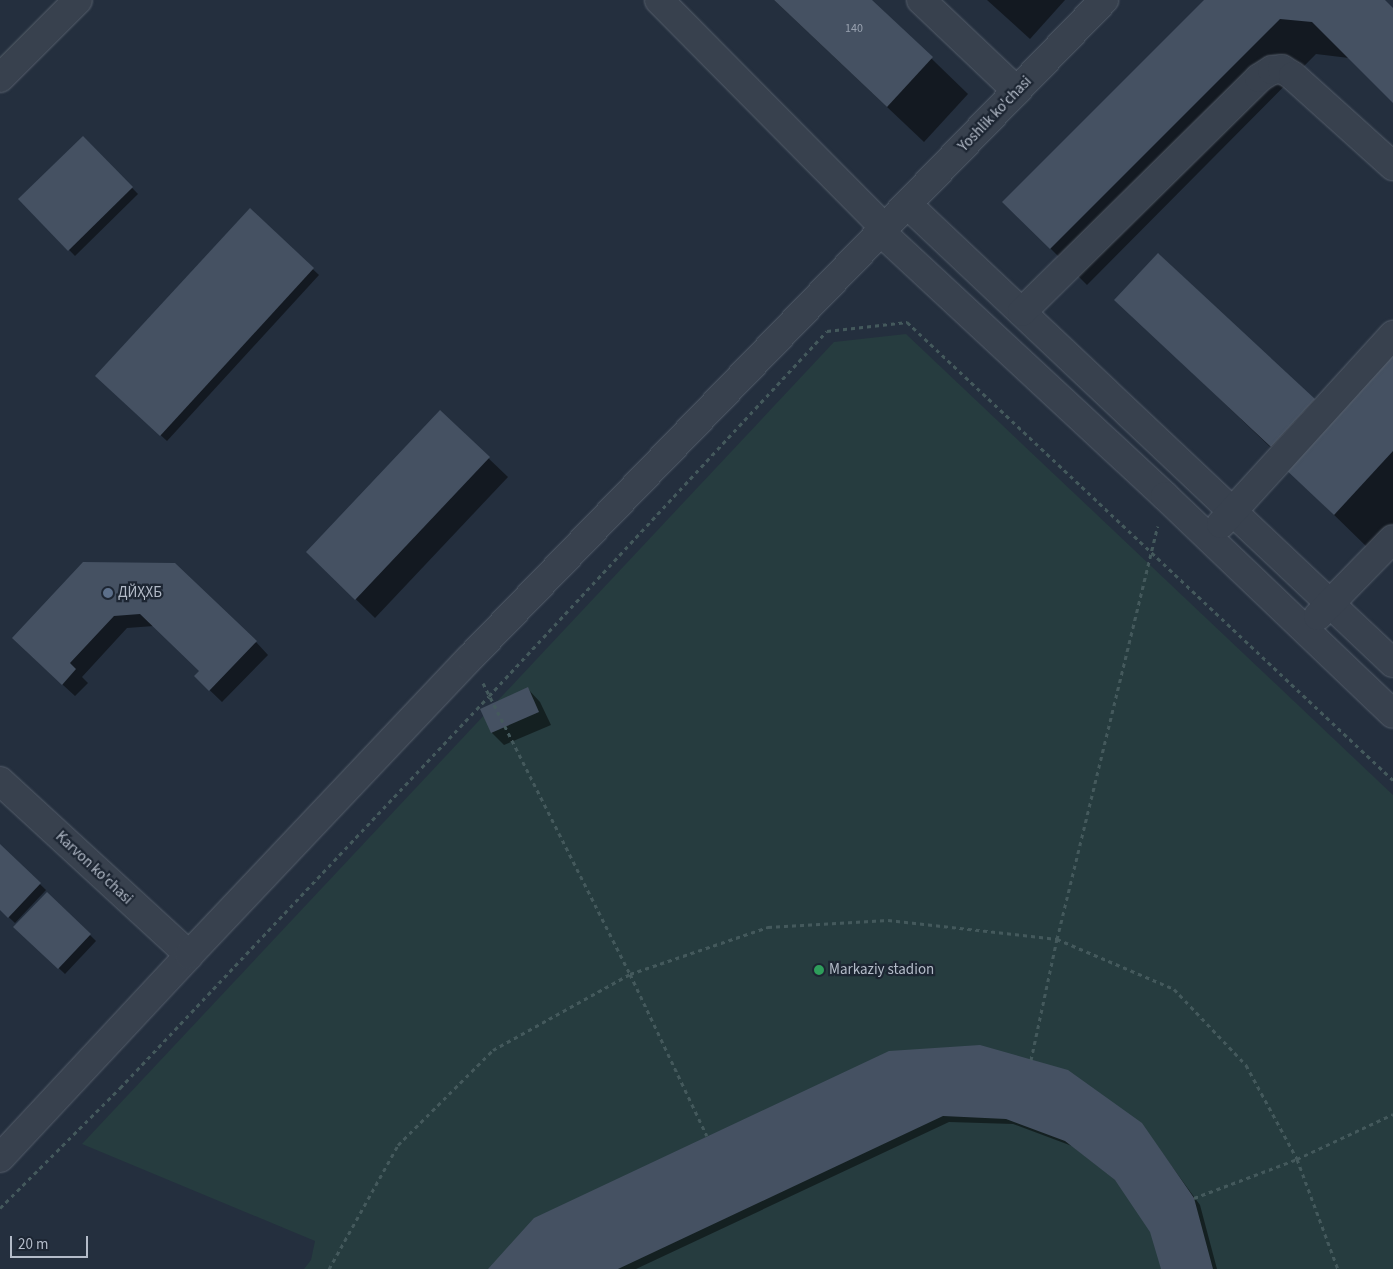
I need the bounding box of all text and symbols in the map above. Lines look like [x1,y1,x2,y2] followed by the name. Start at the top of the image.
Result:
[845,22,863,36] house number: 140
[955,73,1035,155] street label: Yoshlik ko'chasi
[118,584,162,602] place label: ДЙҲХБ
[102,587,114,599] marker: ДЙҲХБ
[52,828,136,908] street label: Karvon ko'chasi
[829,961,934,979] place label: Markaziy stadion
[813,964,825,976] marker: Markaziy stadion
[12,1226,90,1258] scale bar
[18,1234,48,1255] text: 20 m

